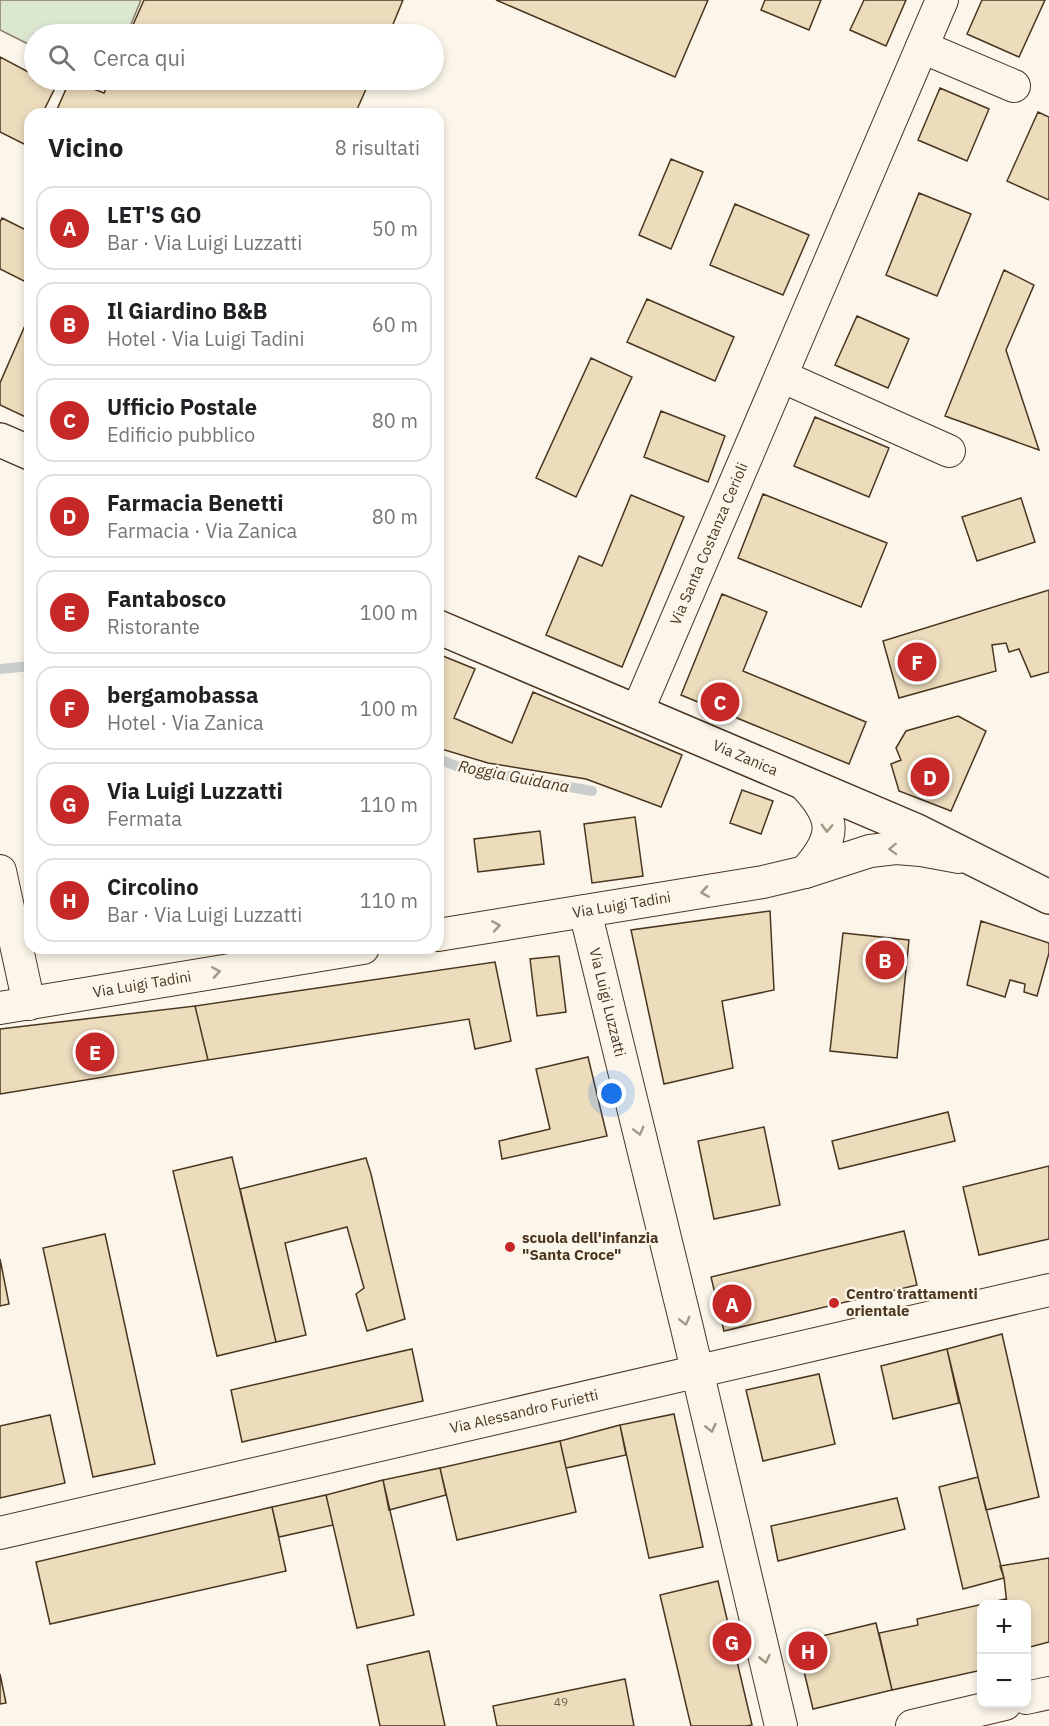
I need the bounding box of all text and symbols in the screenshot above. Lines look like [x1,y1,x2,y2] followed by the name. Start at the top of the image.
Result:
[24,24,444,90] search box
[45,41,78,74] icon: search
[93,43,185,72] text: Cerca qui
[48,130,123,164] text: Vicino
[335,134,420,161] text: 8 risultati
[107,200,202,229] text: LET'S GO
[63,215,76,242] text: A
[372,215,418,242] text: 50 m
[107,229,302,256] text: Bar · Via Luigi Luzzatti
[107,296,267,325] text: Il Giardino B&B
[63,311,76,338] text: B
[372,311,418,338] text: 60 m
[107,325,304,352] text: Hotel · Via Luigi Tadini
[107,392,257,421] text: Ufficio Postale
[63,407,76,434] text: C
[372,407,418,434] text: 80 m
[107,421,255,448] text: Edificio pubblico
[665,459,752,628] street label: Via Santa Costanza Cerioli
[107,488,284,517] text: Farmacia Benetti
[63,503,76,530] text: D
[372,503,418,530] text: 80 m
[107,517,297,544] text: Farmacia · Via Zanica
[107,584,226,613] text: Fantabosco
[63,599,76,626] text: E
[360,599,418,626] text: 100 m
[107,613,200,640] text: Ristorante
[898,640,936,684] pin: F
[107,680,258,709] text: bergamobassa
[700,680,740,724] pin: C
[64,695,75,722] text: F
[360,695,418,722] text: 100 m
[107,709,264,736] text: Hotel · Via Zanica
[710,735,781,780] street label: Via Zanica
[910,754,950,800] pin: D
[457,755,571,797] water label: Roggia Guidana
[107,776,283,805] text: Via Luigi Luzzatti
[62,791,77,818] text: G
[360,791,418,818] text: 110 m
[107,805,182,832] text: Fermata
[821,824,834,833] one-way arrow
[889,842,898,855] one-way arrow
[107,872,199,901] text: Circolino
[700,885,710,897] one-way arrow
[62,887,77,914] text: H
[360,887,418,914] text: 110 m
[571,887,672,922] street label: Via Luigi Tadini
[107,901,302,928] text: Bar · Via Luigi Luzzatti
[490,920,500,933] one-way arrow
[866,938,904,982] pin: B
[585,946,630,1059] street label: Via Luigi Luzzatti
[91,967,193,1002] street label: Via Luigi Tadini
[211,967,220,979] one-way arrow
[76,1030,115,1074] pin: E
[597,1079,626,1108] your location
[631,1126,644,1136] one-way arrow
[522,1228,659,1264] place label: scuola dell'infanzia "Santa Croce"
[503,1240,517,1254] marker: scuola dell'infanzia "Santa Croce"
[712,1282,752,1326] pin: A
[846,1284,978,1320] place label: Centro trattamenti orientale
[827,1296,841,1310] marker: Centro trattamenti orientale
[677,1315,690,1325] one-way arrow
[448,1385,600,1437] street label: Via Alessandro Furietti
[703,1423,716,1433] one-way arrow
[977,1600,1031,1708] map controls
[977,1600,1031,1654] button: +
[712,1620,752,1664] pin: G
[788,1628,828,1674] pin: H
[758,1654,771,1664] one-way arrow
[977,1654,1031,1708] button: −
[554,1694,568,1709] house number: 49

